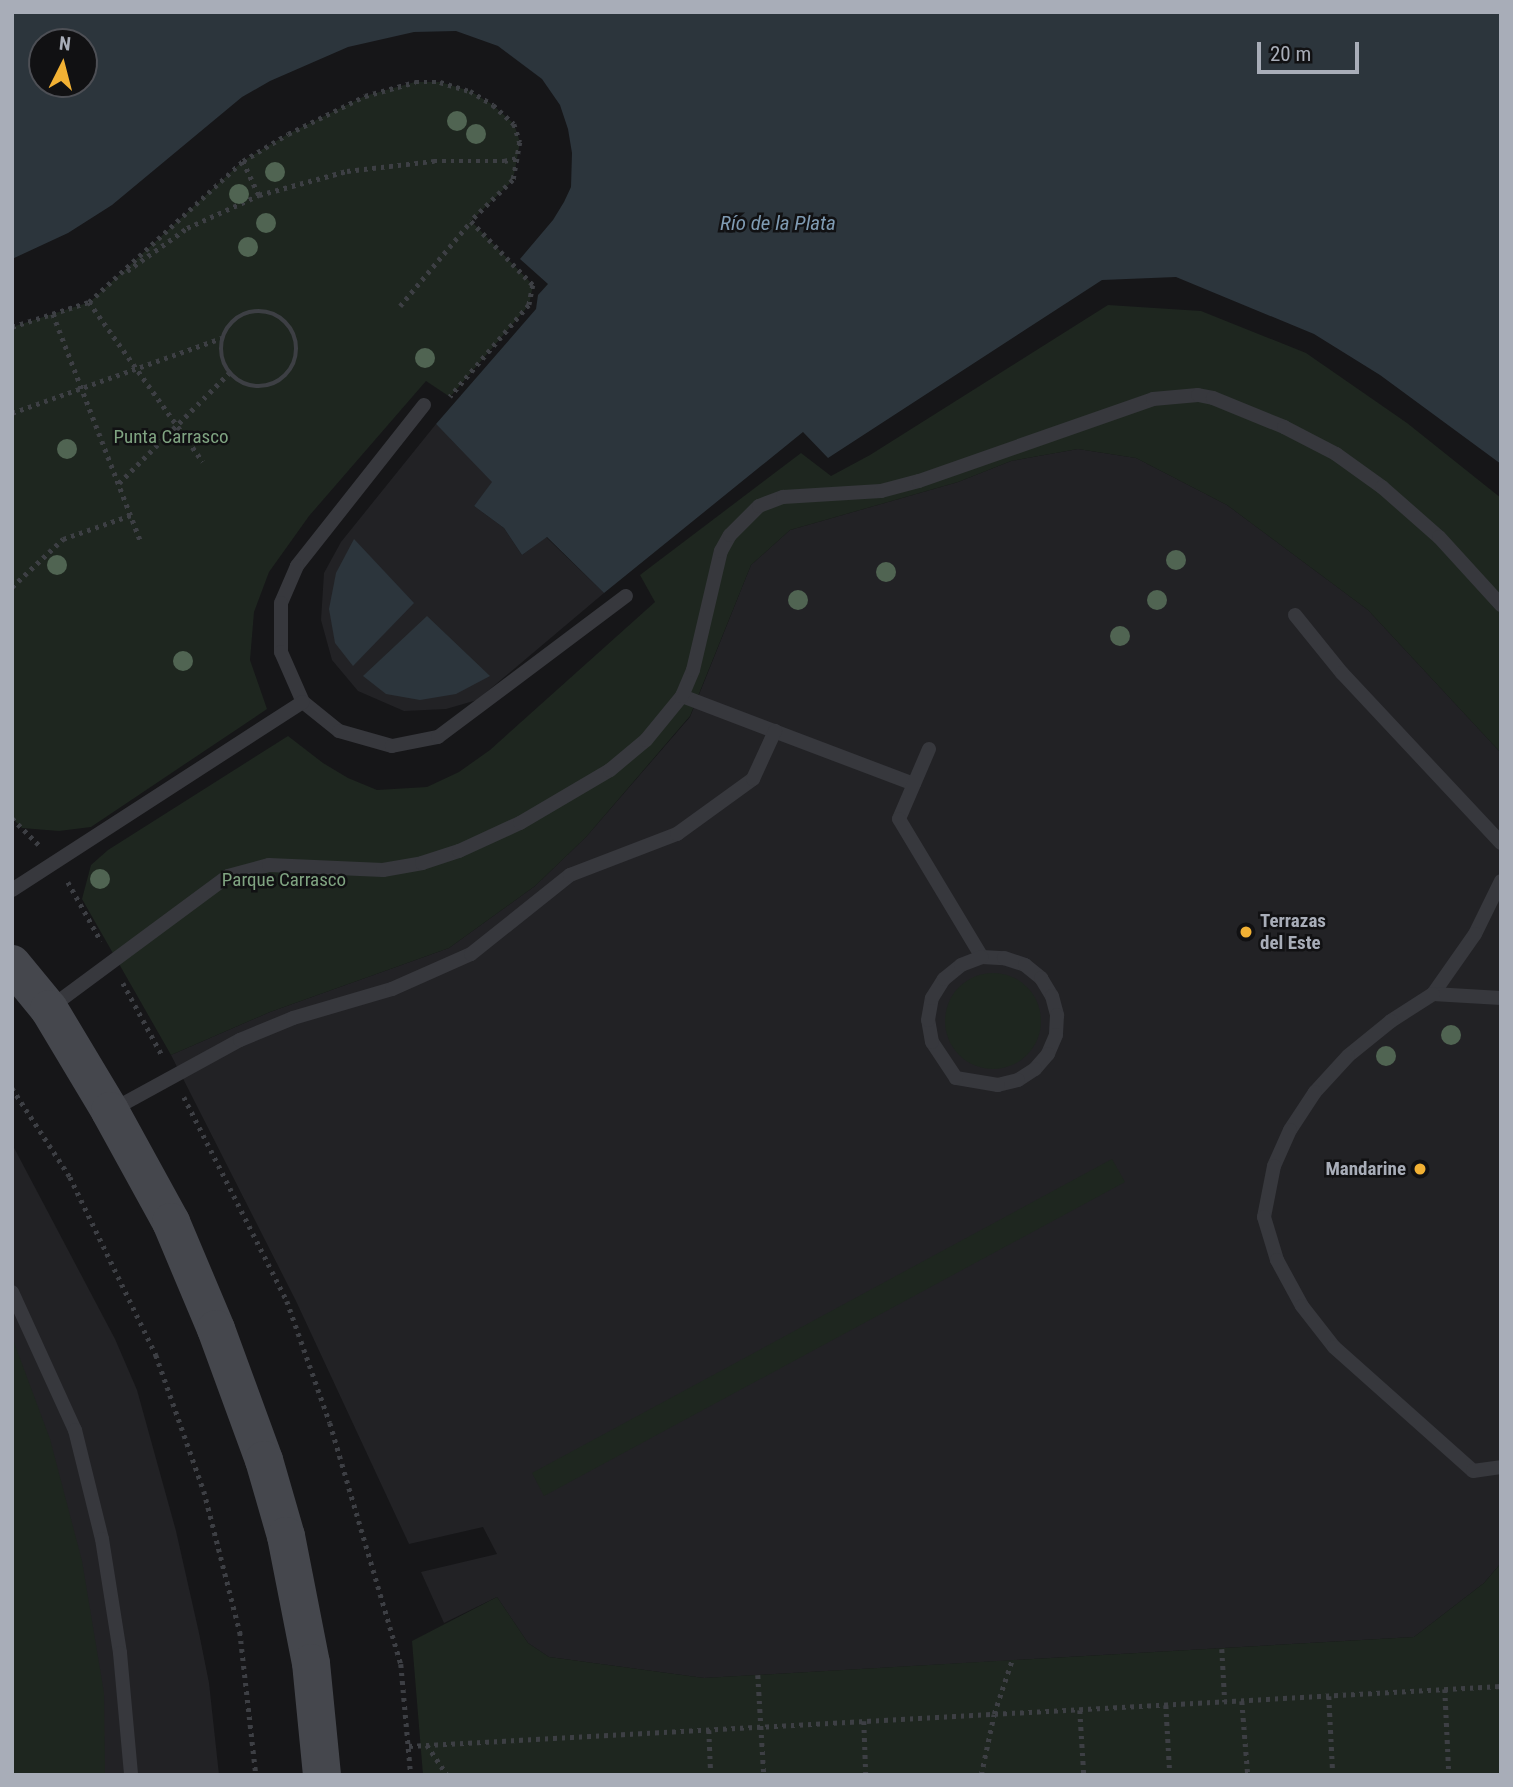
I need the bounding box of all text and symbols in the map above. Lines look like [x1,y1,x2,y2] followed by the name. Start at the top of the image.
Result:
[28,28,98,98] north arrow
[1261,28,1362,72] scale bar
[58,32,72,56] text: N
[1270,42,1311,66] text: 20 m
[720,210,836,236] water label: Río de la Plata
[113,426,229,448] park label: Punta Carrasco
[222,869,346,891] park label: Parque Carrasco
[1260,910,1326,954] place label: Terrazas del Este
[1238,924,1254,940] marker: Terrazas del Este
[1325,1158,1406,1180] place label: Mandarine
[1412,1161,1428,1177] marker: Mandarine

